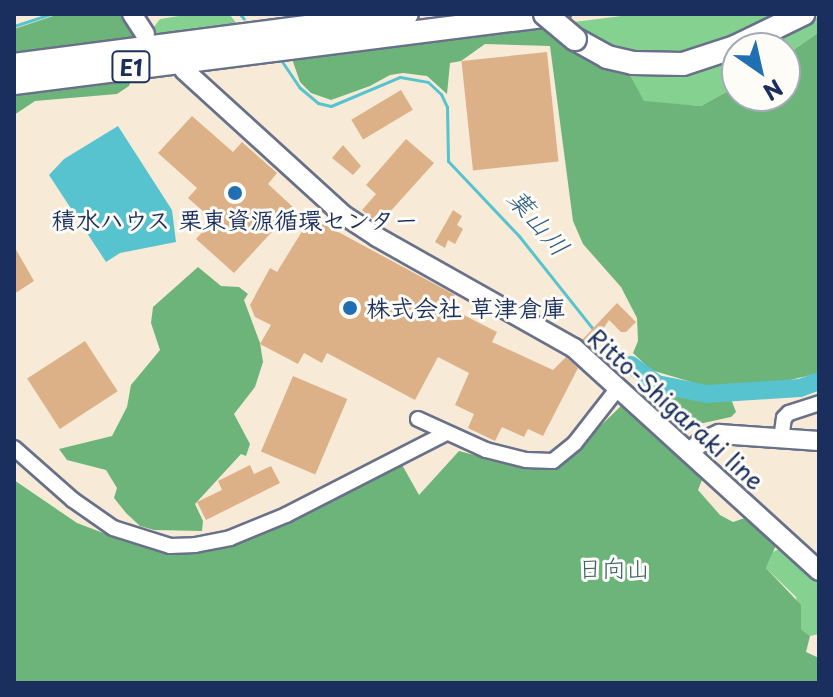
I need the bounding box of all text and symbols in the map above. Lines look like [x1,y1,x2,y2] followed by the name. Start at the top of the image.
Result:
[721,32,801,112] north arrow
[111,49,151,85] road number: E1
[757,72,790,109] text: N
[502,182,576,262] water label: 葉山川
[226,184,244,202] marker: 積水ハウス 栗東資源循環センター
[51,206,419,234] place label: 積水ハウス 栗東資源循環センター
[366,294,566,322] place label: 株式会社 草津倉庫
[341,299,359,317] marker: 株式会社 草津倉庫
[582,322,770,496] street label: Ritto-Shigaraki line
[578,554,650,582] park label: 日向山

